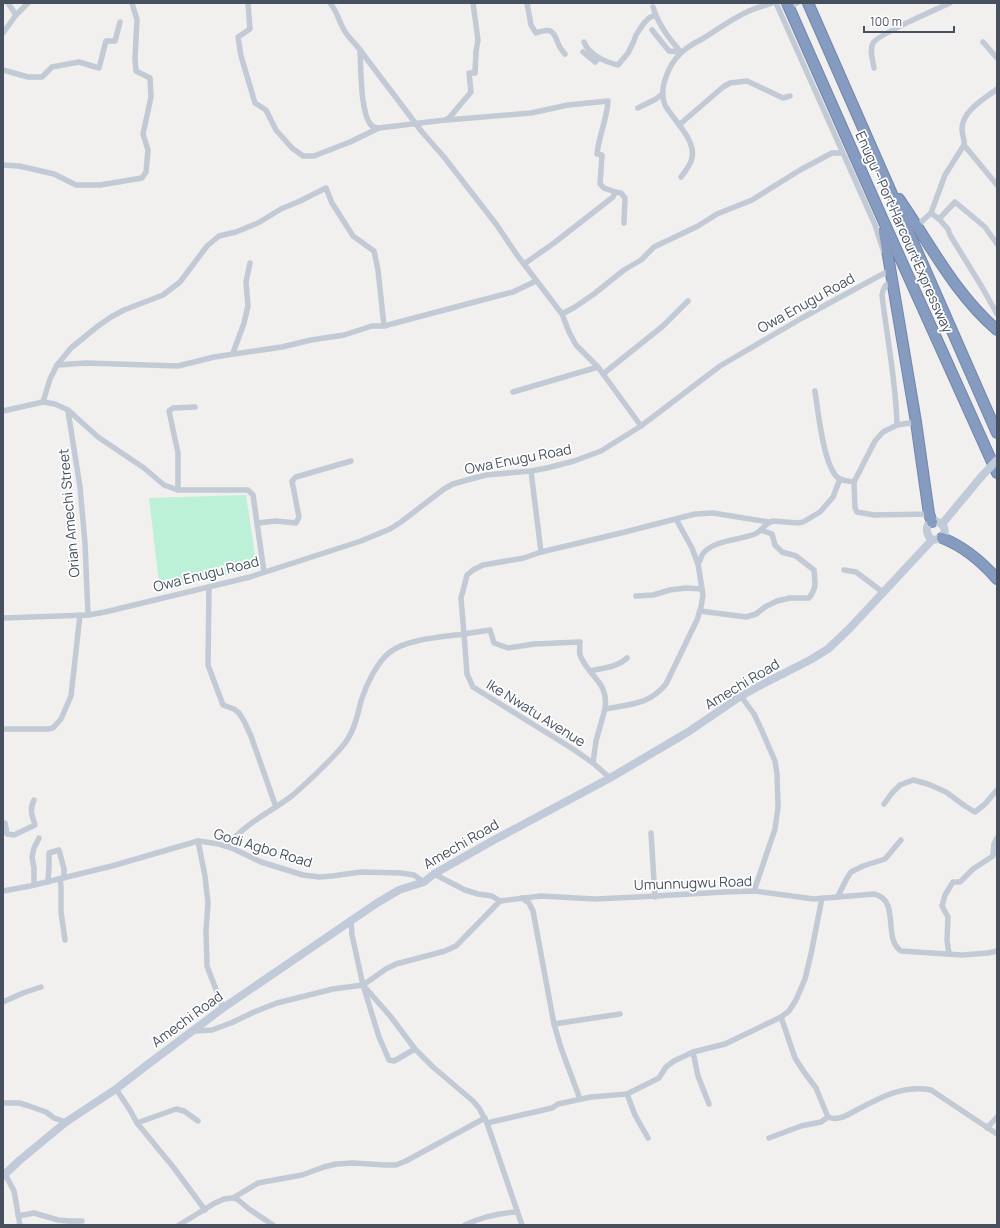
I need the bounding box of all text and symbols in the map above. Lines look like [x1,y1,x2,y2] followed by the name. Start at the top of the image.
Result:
[864,8,954,34] scale bar
[870,13,902,30] text: 100 m
[851,128,958,336] street label: Enugu - Port Harcourt Expressway
[754,268,858,337] street label: Owa Enugu Road
[463,439,573,478] street label: Owa Enugu Road
[53,447,84,578] street label: Orian Amechi Street
[151,551,261,596] street label: Owa Enugu Road
[701,654,783,713] street label: Amechi Road
[483,674,589,751] street label: Ike Nwatu Avenue
[420,814,502,873] street label: Amechi Road
[211,823,315,872] street label: Godi Agbo Road
[634,871,752,894] street label: Umunnugwu Road
[147,986,226,1051] street label: Amechi Road

